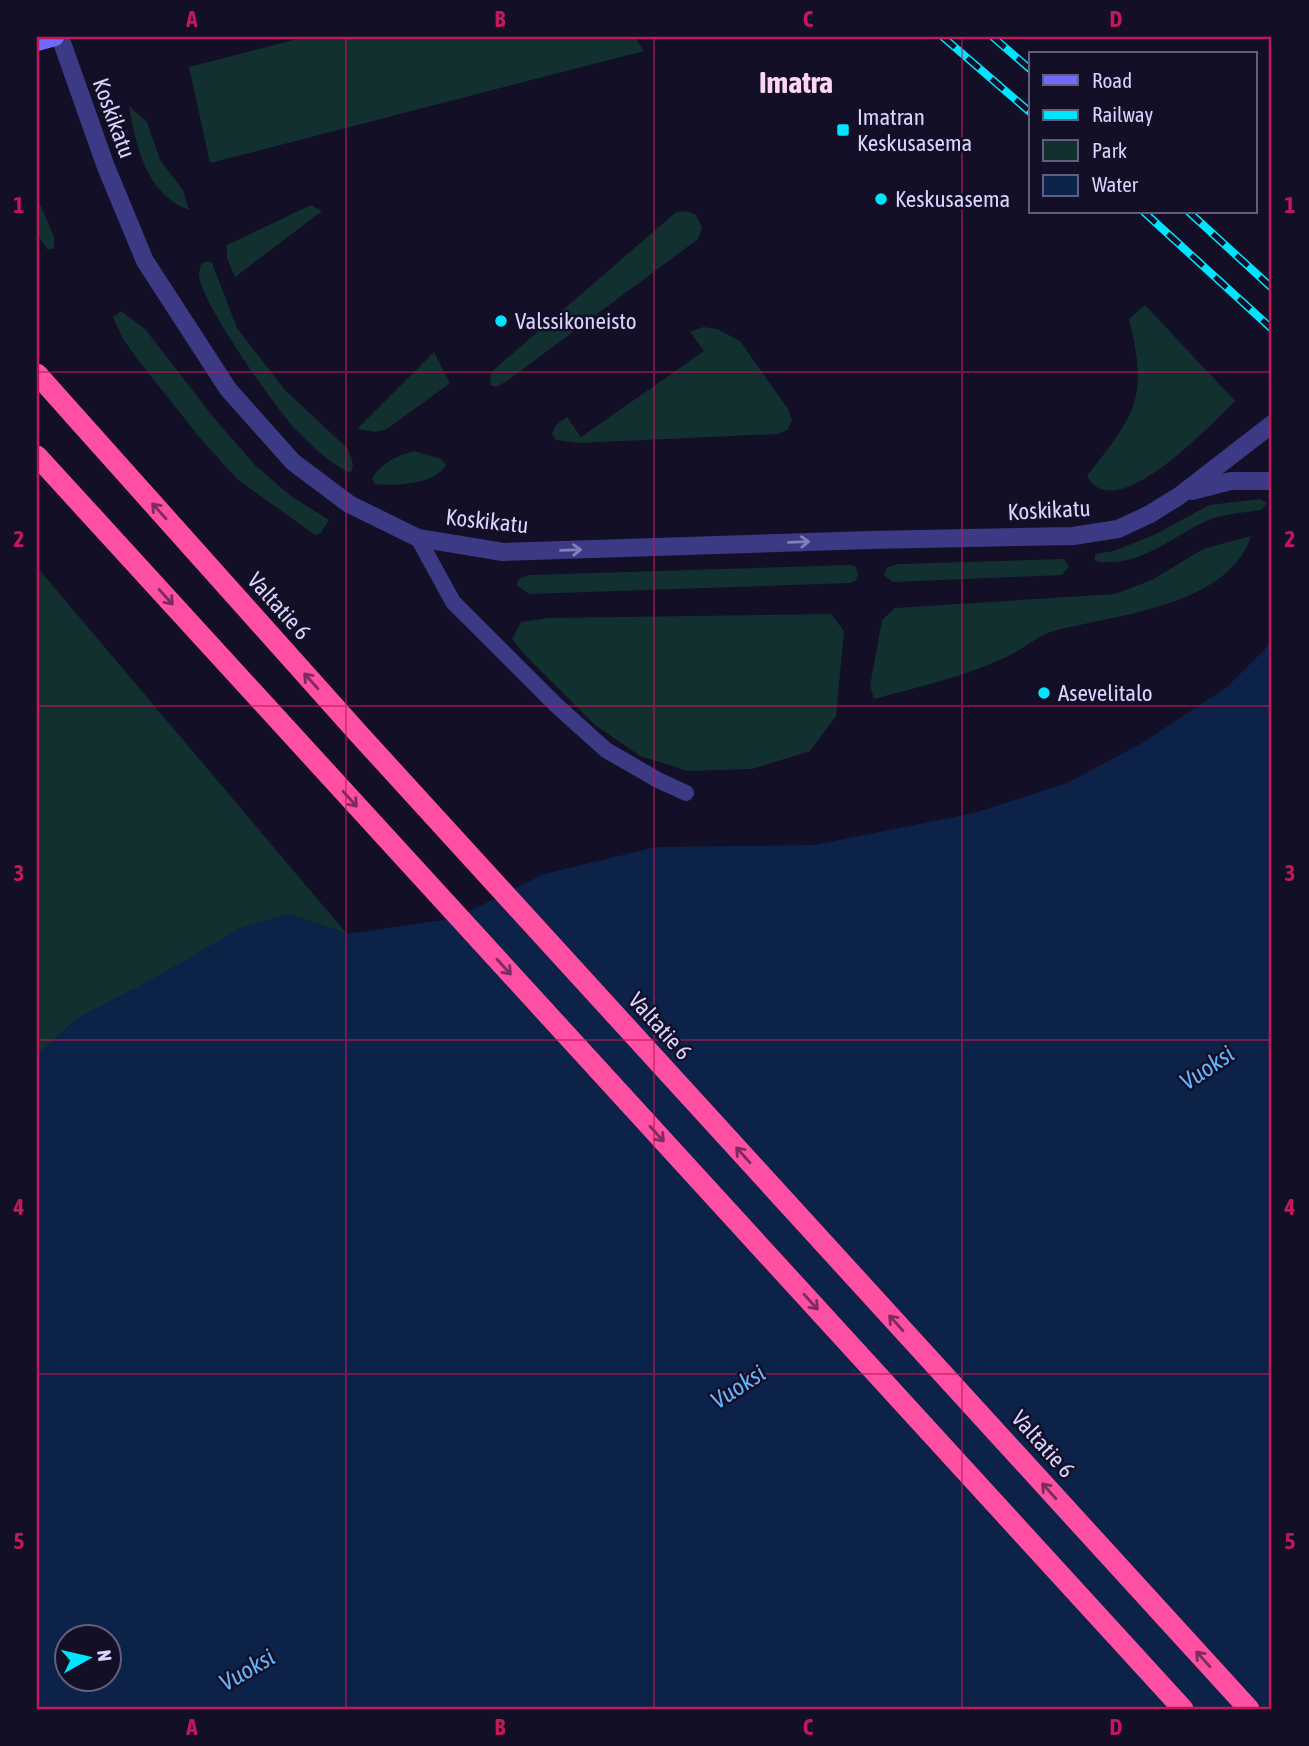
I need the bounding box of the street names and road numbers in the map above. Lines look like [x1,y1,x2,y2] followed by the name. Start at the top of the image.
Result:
[88,75,140,161] street label: Koskikatu
[1007,495,1091,525] street label: Koskikatu
[444,504,530,538] street label: Koskikatu
[242,567,316,645] street label: Valtatie 6
[623,987,697,1065] street label: Valtatie 6
[1006,1405,1080,1483] street label: Valtatie 6

